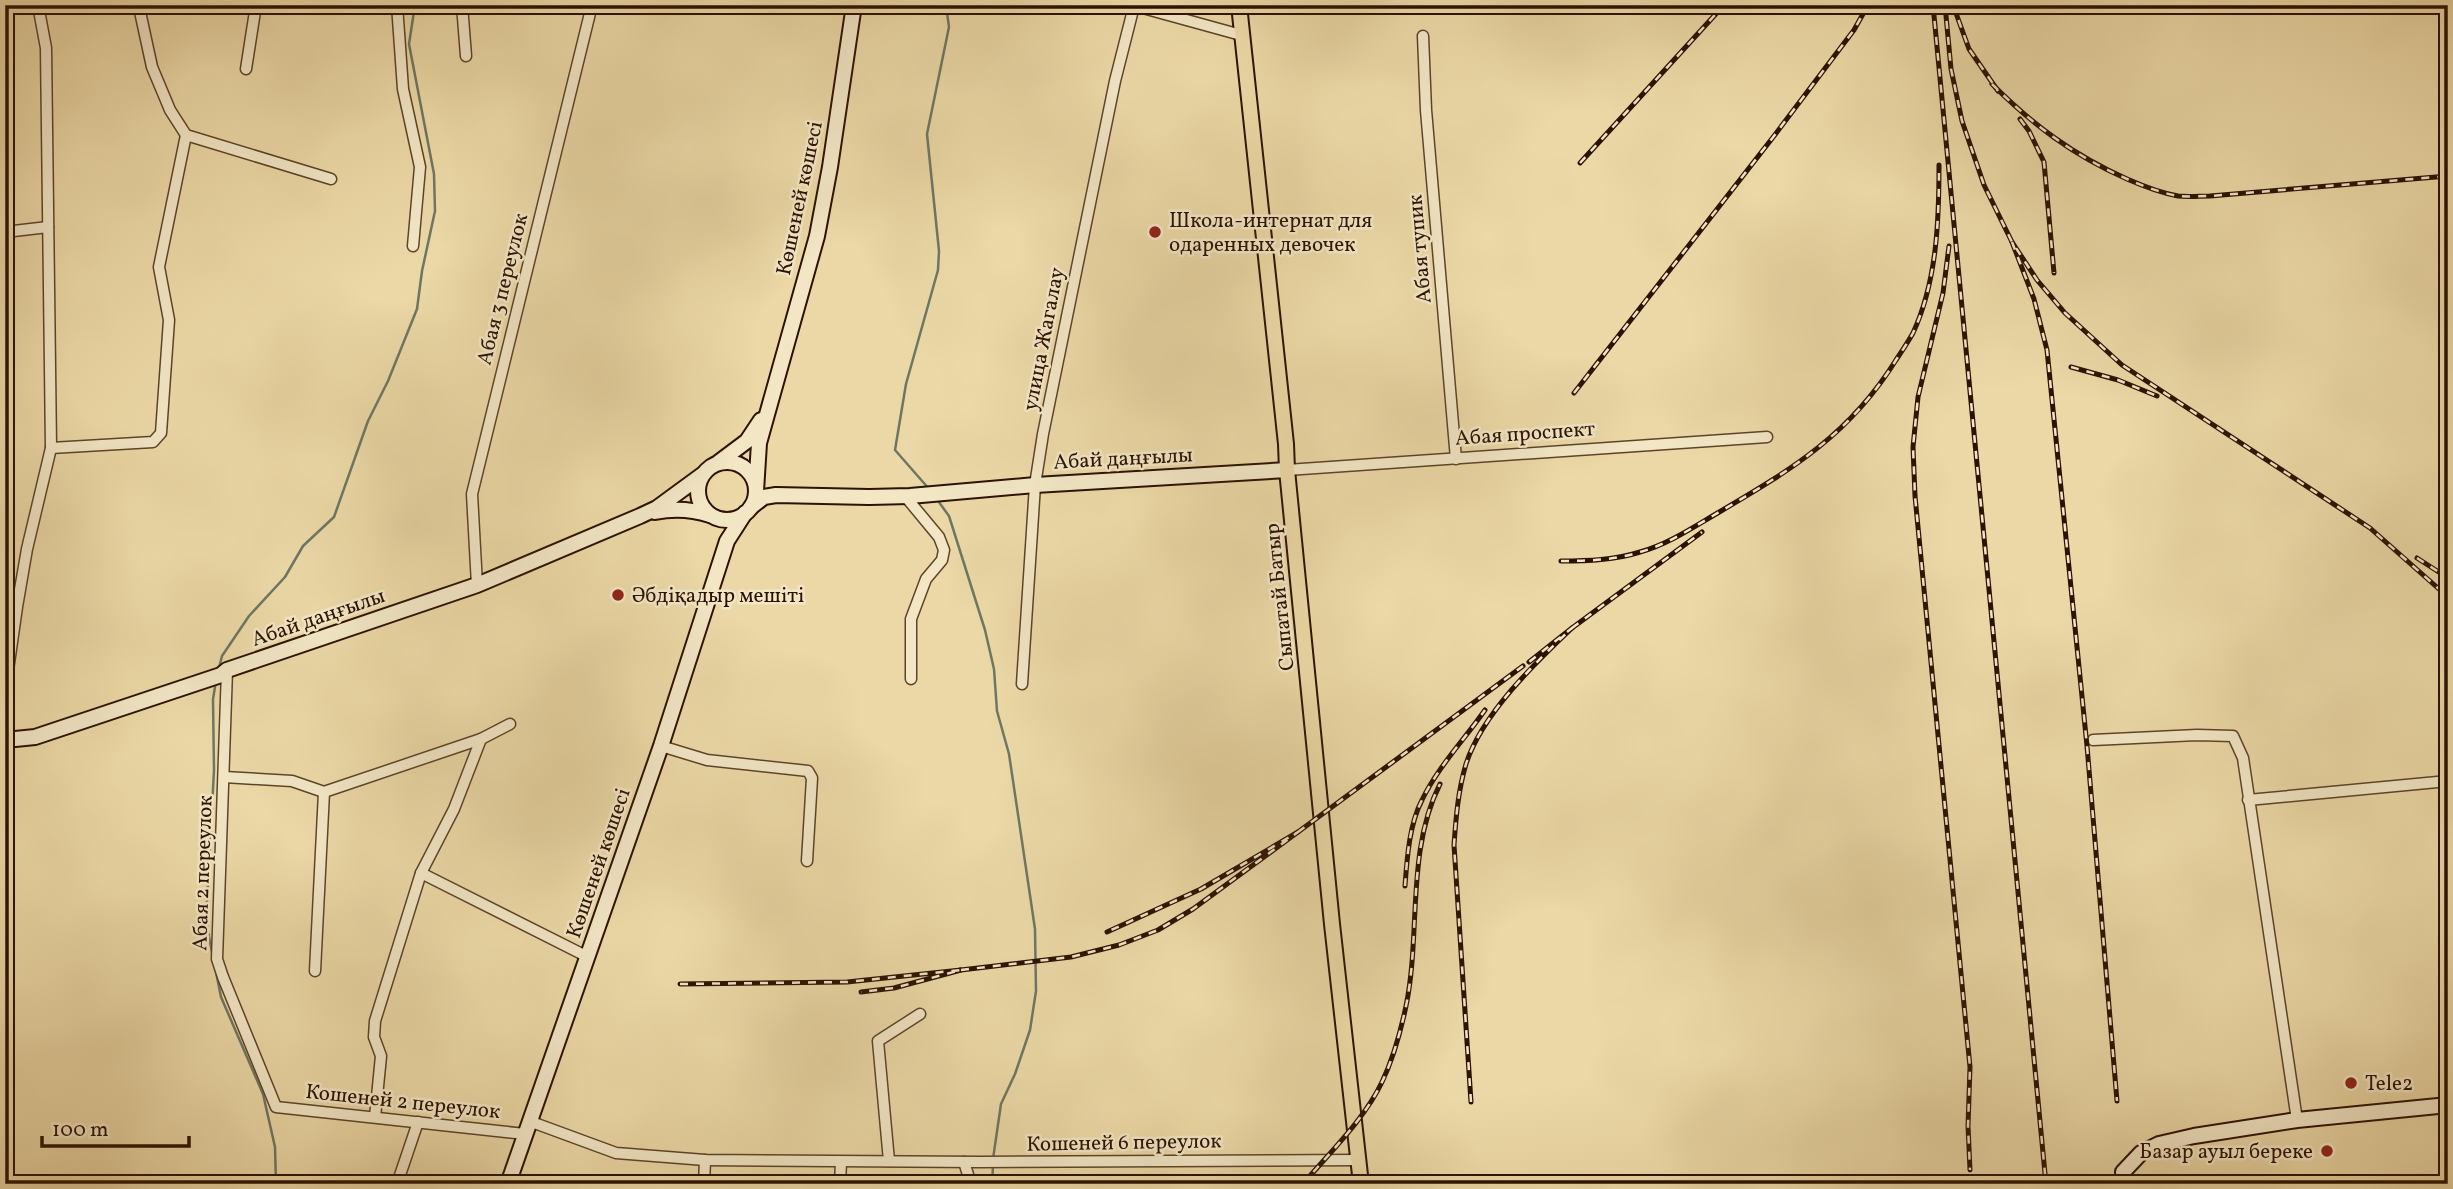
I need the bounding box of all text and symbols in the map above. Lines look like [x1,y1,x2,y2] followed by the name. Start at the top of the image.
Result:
[770,119,831,278] street label: Көшеней көшесі
[1401,193,1440,304] street label: Абая тупик
[1169,207,1372,260] place label: Школа-интернат для одаренных девочек
[471,211,536,368] street label: Абая 3 переулок
[1147,224,1163,240] marker: Школа-интернат для одаренных девочек
[1016,265,1073,413] street label: улица Жагалау
[1454,415,1596,454] street label: Абая проспект
[1053,441,1194,478] street label: Абай даңғылы
[1258,522,1303,672] street label: Сыпатай Батыр
[248,582,389,655] street label: Абай даңғылы
[632,582,804,611] place label: Әбдіқадыр мешіті
[610,587,626,603] marker: Әбдіқадыр мешіті
[560,785,639,942] street label: Көшеней көшесі
[186,795,221,951] street label: Абая 2 переулок
[2365,1070,2413,1099] place label: Tele2
[2343,1075,2359,1091] marker: Tele2
[304,1078,502,1127] street label: Кошеней 2 переулок
[42,1105,189,1149] scale bar
[52,1116,109,1145] text: 100 m
[1026,1127,1222,1160] street label: Кошеней 6 переулок
[2139,1138,2313,1167] place label: Базар ауыл береке
[2319,1143,2335,1159] marker: Базар ауыл береке

